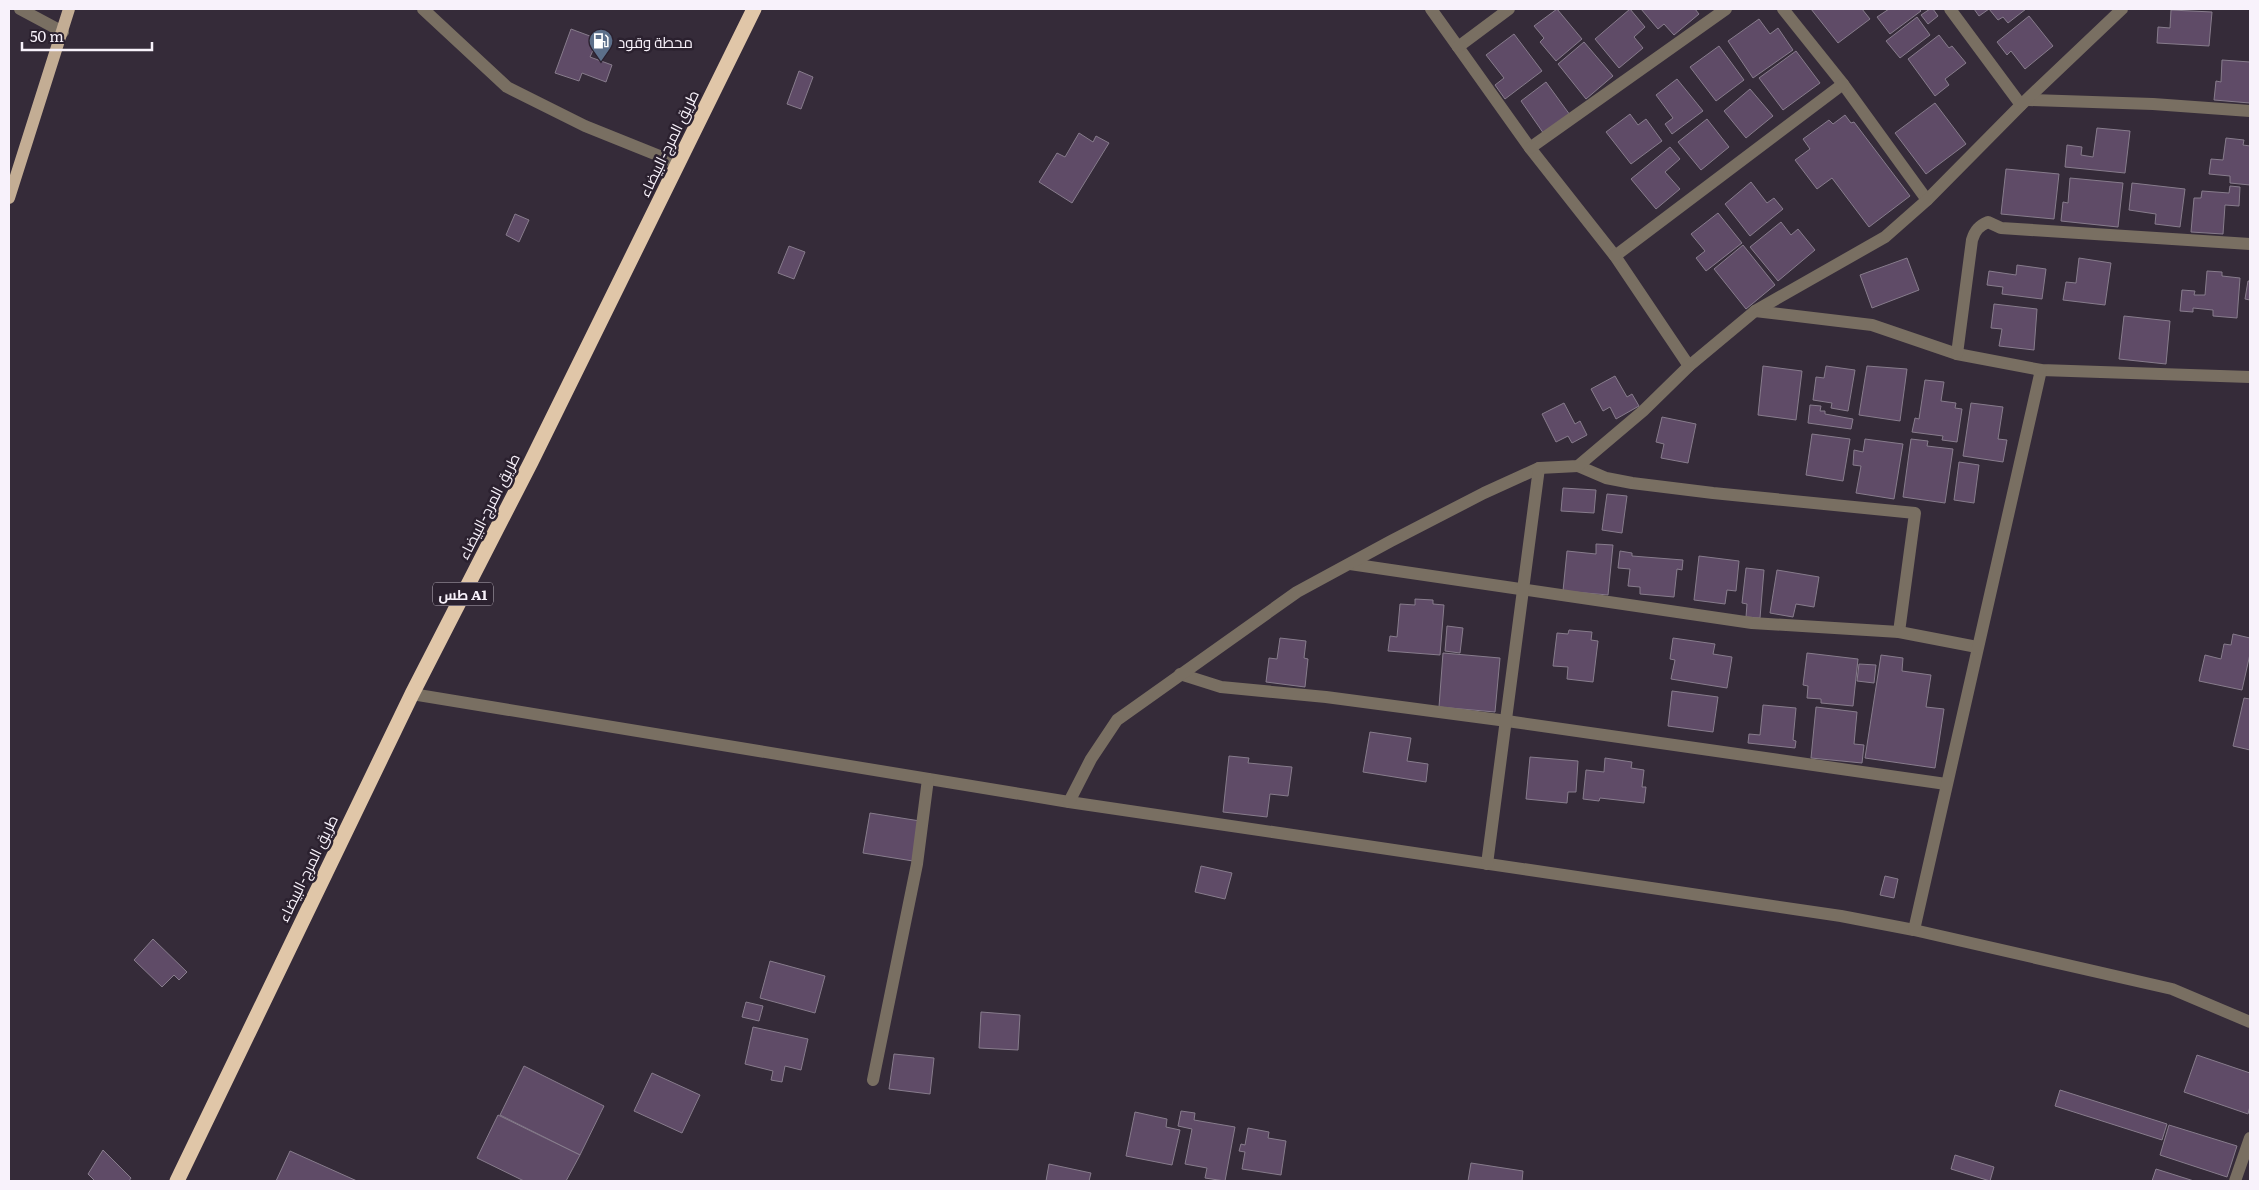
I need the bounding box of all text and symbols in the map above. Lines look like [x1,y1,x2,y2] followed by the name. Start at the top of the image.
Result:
[22,20,152,52] scale bar
[30,24,64,47] text: 50 m
[588,28,614,62] fuel station icon: محطة وقود
[618,30,693,53] place label: محطة وقود
[632,86,705,201] street label: طريق المرج-البيضاء
[451,449,526,564] street label: طريق المرج-البيضاء
[433,582,493,606] road number: طس A1
[271,811,344,926] street label: طريق المرج-البيضاء

